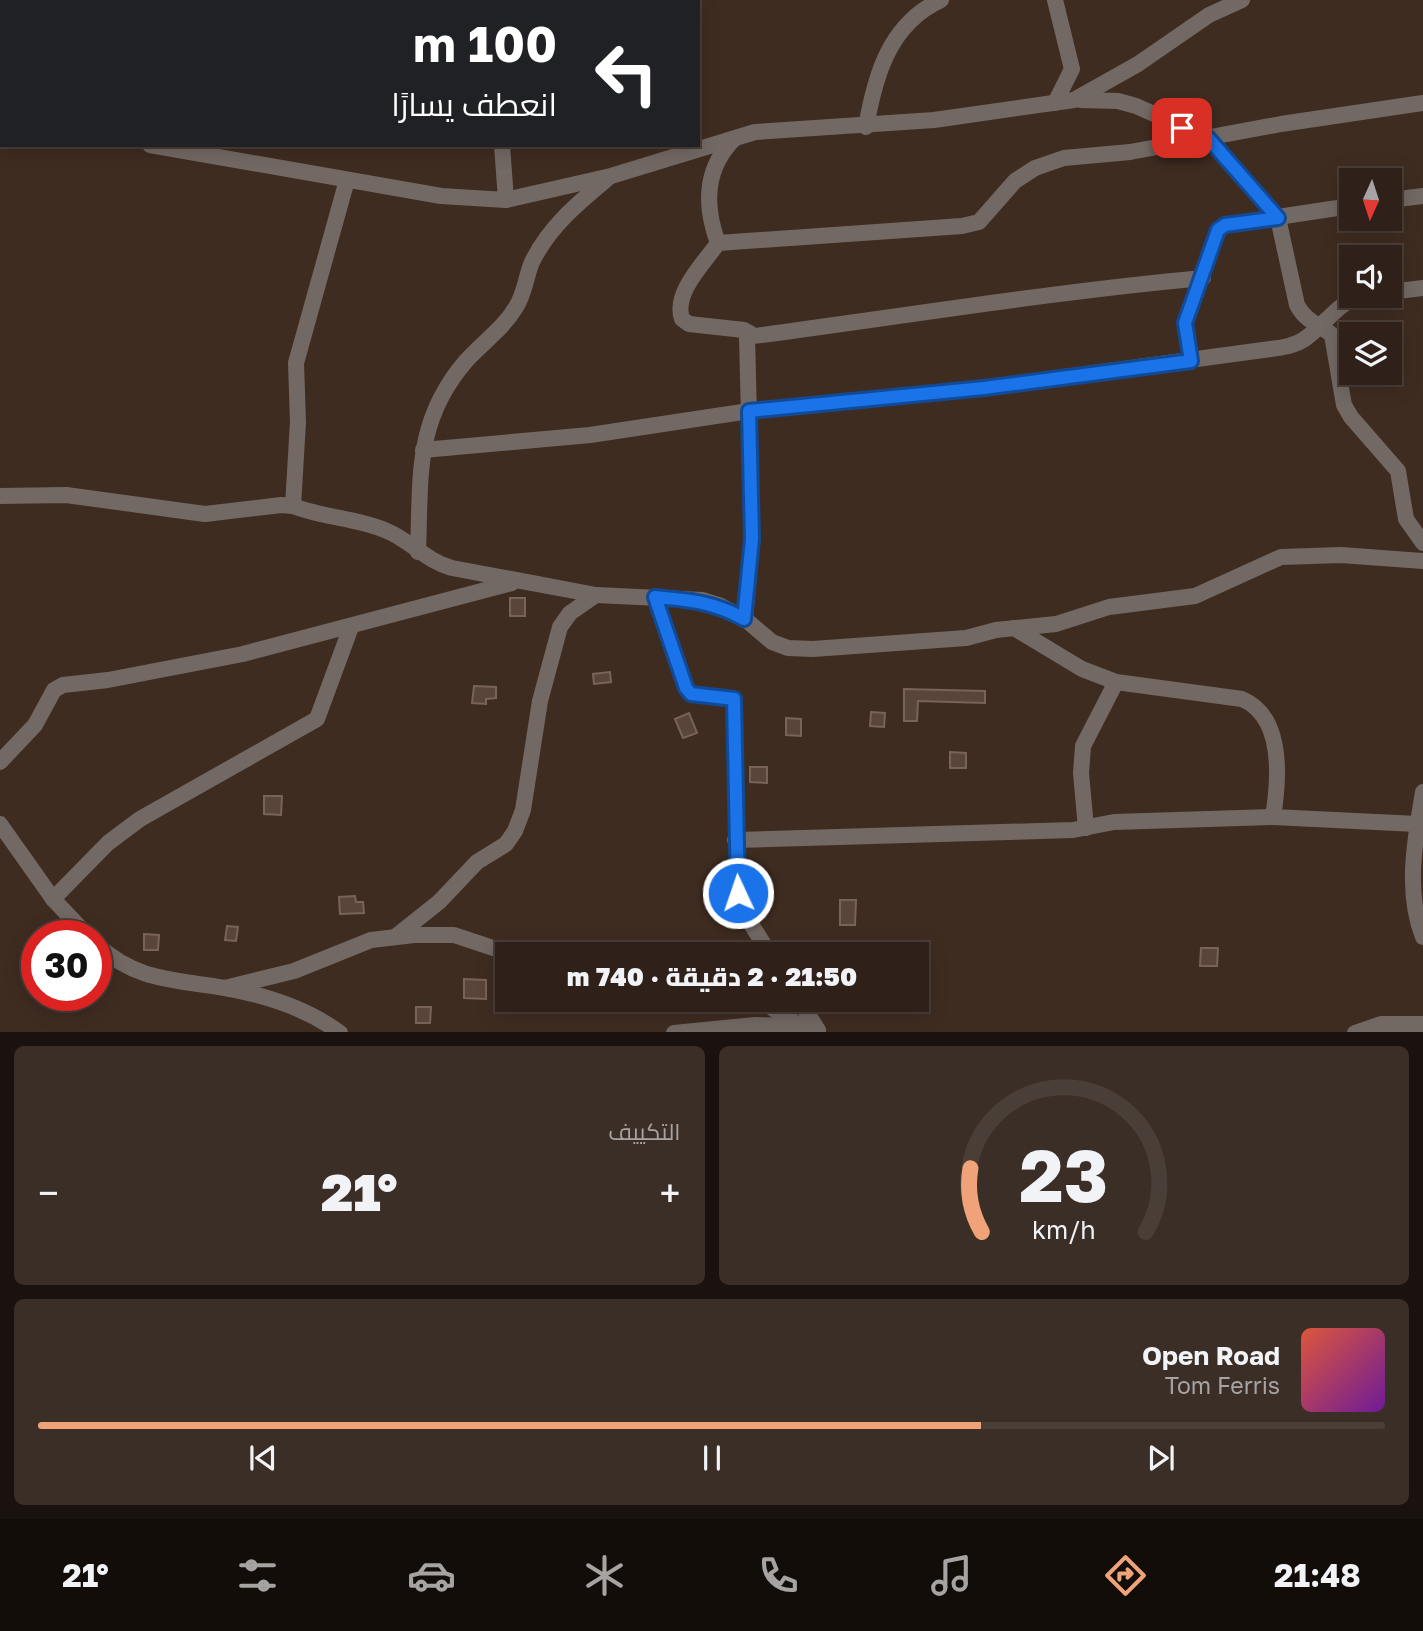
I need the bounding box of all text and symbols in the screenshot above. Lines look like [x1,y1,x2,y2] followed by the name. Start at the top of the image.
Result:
[413,14,557,73] text: 100 m
[581,28,672,119] icon: left
[391,85,557,123] text: انعطف يسارًا
[1152,98,1212,158] pin
[1163,109,1201,147] icon: arrive
[1339,168,1402,231] north arrow
[1339,168,1402,385] map controls
[1339,245,1402,308] button: sound
[1339,322,1402,385] button: layers
[701,856,775,930] position arrow
[21,920,112,1011] speed limit sign: 30
[567,961,857,992] text: 21:50 · 2 دقيقة · 740 m
[608,1117,681,1145] text: التكييف
[1019,1131,1108,1218] text: 23
[321,1160,398,1222] text: 21°
[38,1170,59,1215] text: −
[660,1170,681,1215] text: +
[1032,1213,1096,1244] text: km/h
[1142,1340,1280,1371] text: Open Road
[1165,1371,1280,1399] text: Tom Ferris
[244,1439,282,1477] icon: previous
[693,1439,731,1477] icon: pause
[1142,1439,1180,1477] icon: next
[233,1551,282,1600] icon: filters
[407,1551,456,1600] icon: car
[580,1551,629,1600] icon: climate
[754,1551,803,1600] icon: phone
[927,1551,976,1600] icon: music
[1101,1551,1150,1600] icon: directions
[62,1556,109,1594] text: 21°
[1274,1556,1361,1594] text: 21:48

